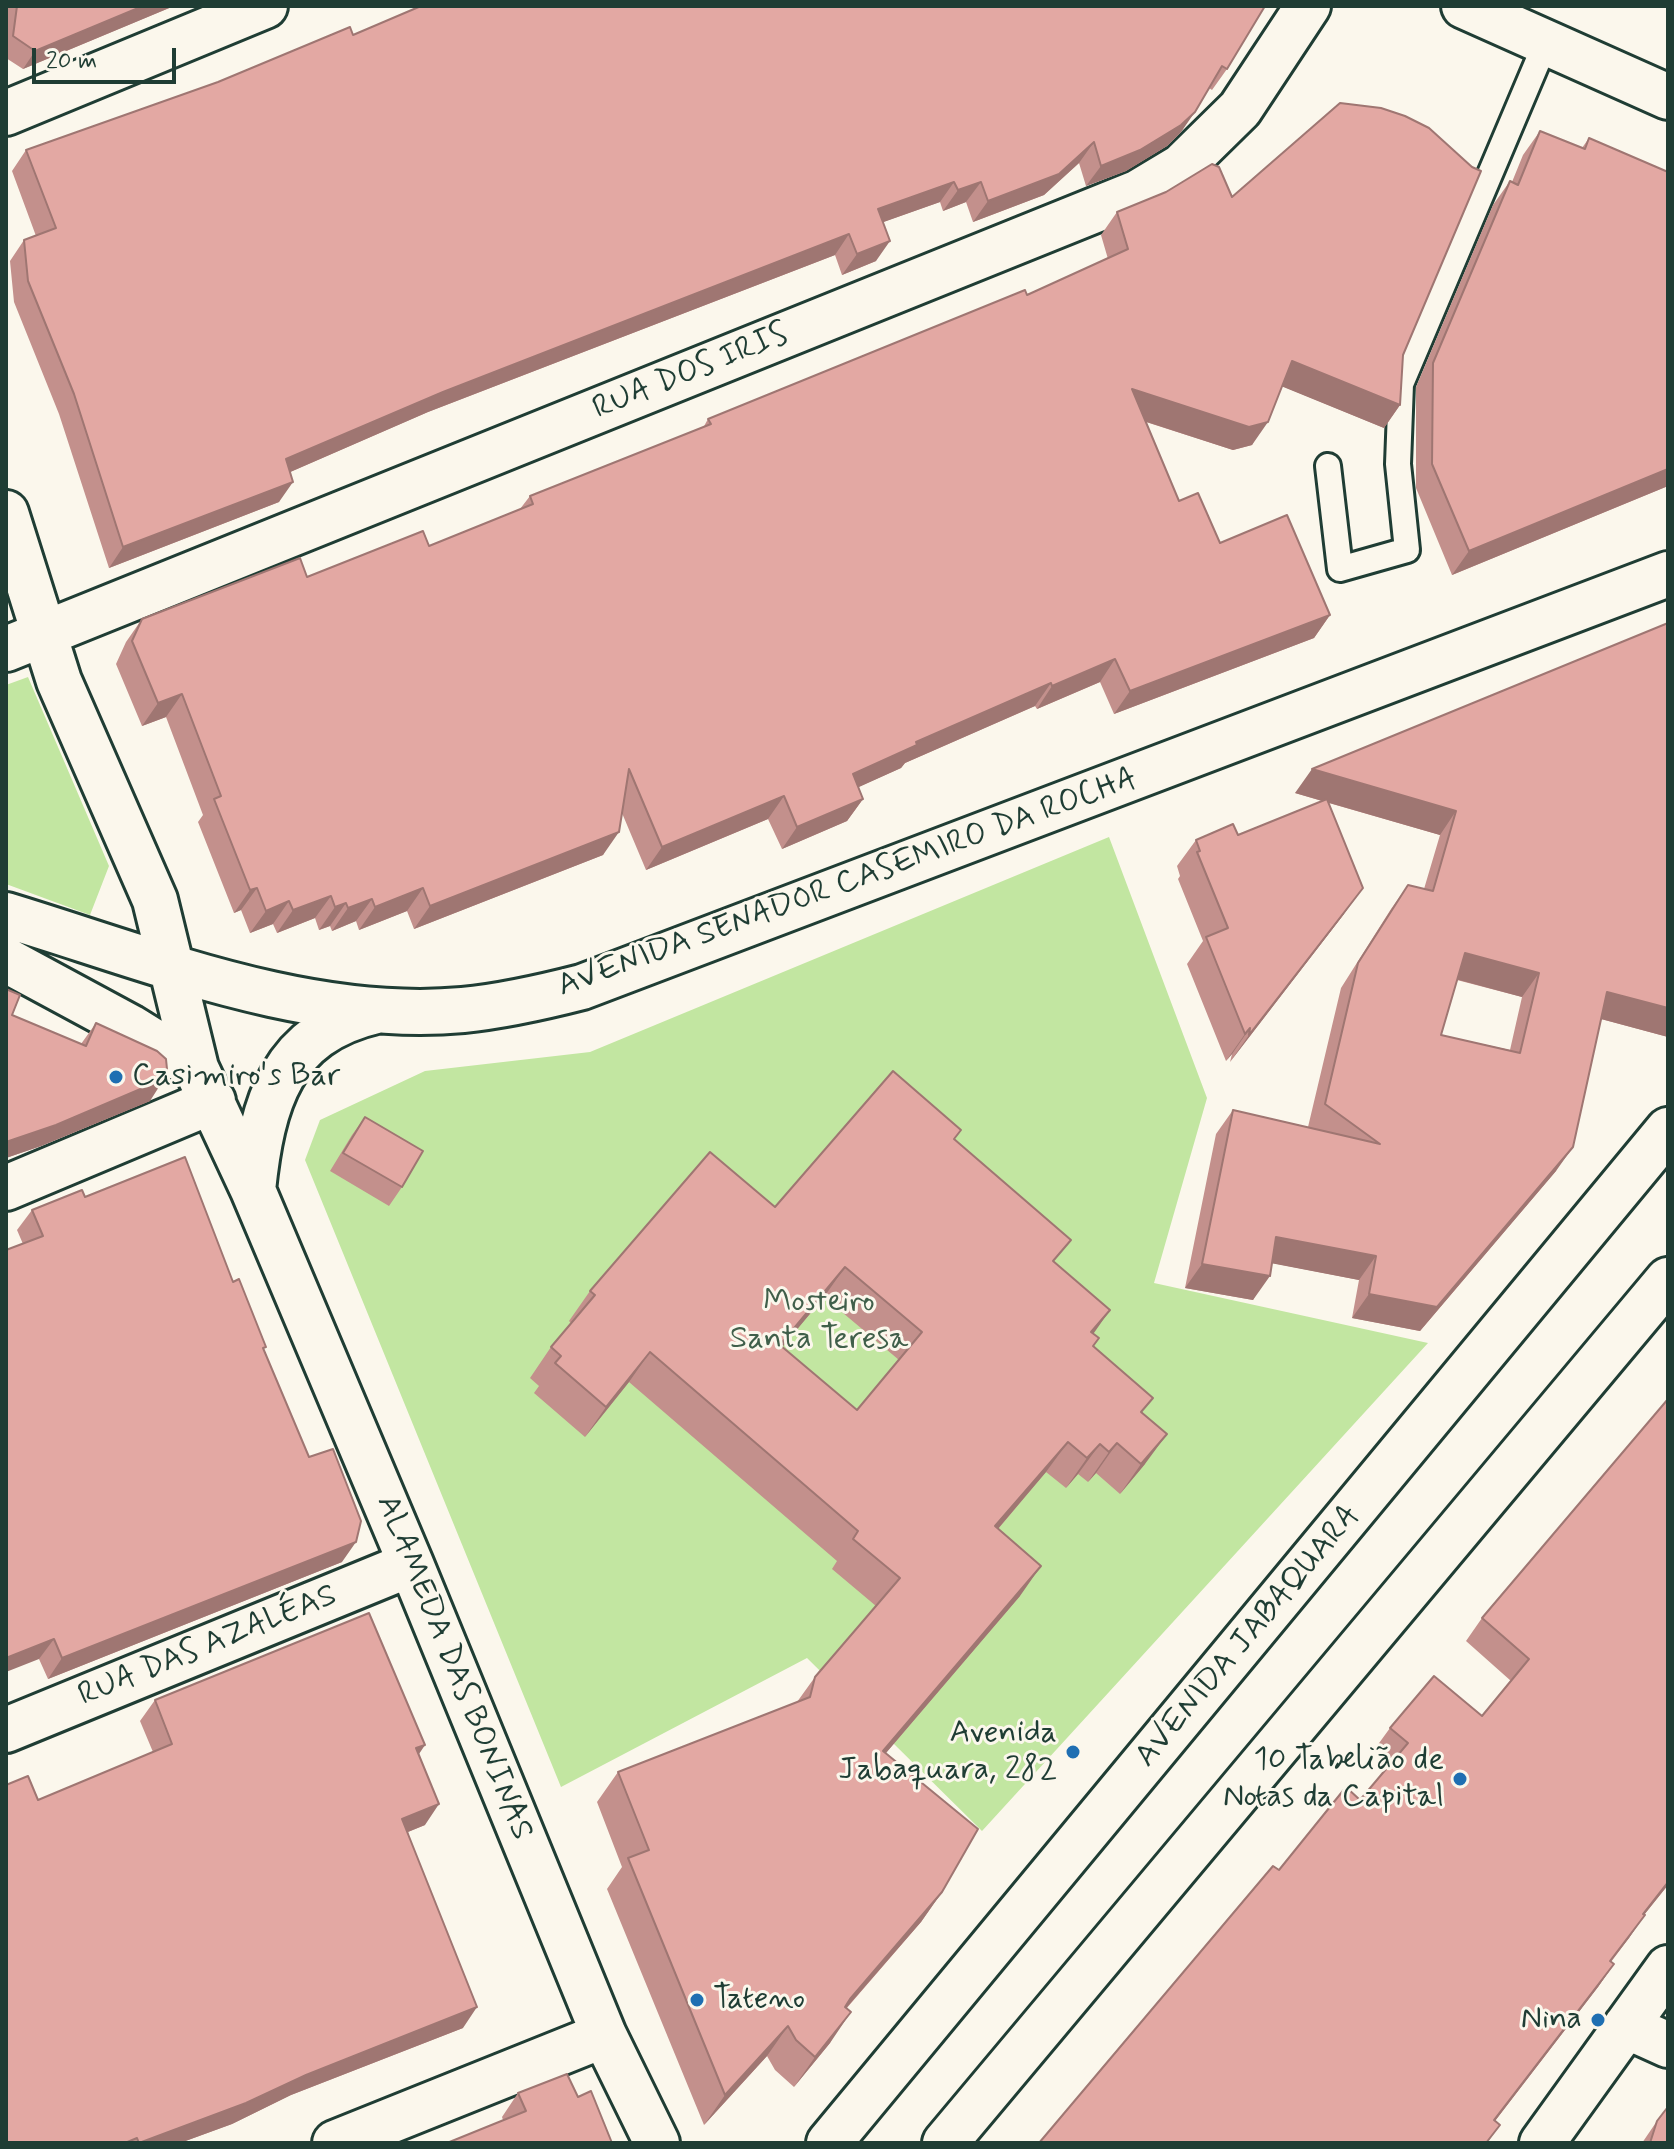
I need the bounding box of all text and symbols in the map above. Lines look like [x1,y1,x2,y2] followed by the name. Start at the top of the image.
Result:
[36,32,180,82] scale bar
[46,46,97,77] text: 20 m
[588,316,794,430] street label: RUA DOS IRIS
[553,761,1143,1007] street label: AVENIDA SENADOR CASEMIRO DA ROCHA
[132,1058,340,1096] place label: Casimiro's Bar
[107,1068,125,1086] marker: Casimiro's Bar
[730,1284,908,1359] park label: Mosteiro Santa Teresa
[366,1490,540,1846] street label: ALAMEDA DAS BONINAS
[1128,1498,1370,1776] street label: AVENIDA JABAQUARA
[73,1578,343,1716] street label: RUA DAS AZALÉAS
[838,1715,1057,1790] place label: Avenida Jabaquara, 282
[1223,1742,1444,1817] place label: 10 Tabelião de Notas da Capital
[1064,1743,1082,1761] marker: Avenida Jabaquara, 282
[1451,1770,1469,1788] marker: 10 Tabelião de Notas da Capital
[713,1981,805,2019] place label: Tateno
[688,1991,706,2009] marker: Tateno
[1521,2001,1582,2039] place label: Nina
[1589,2011,1607,2029] marker: Nina

